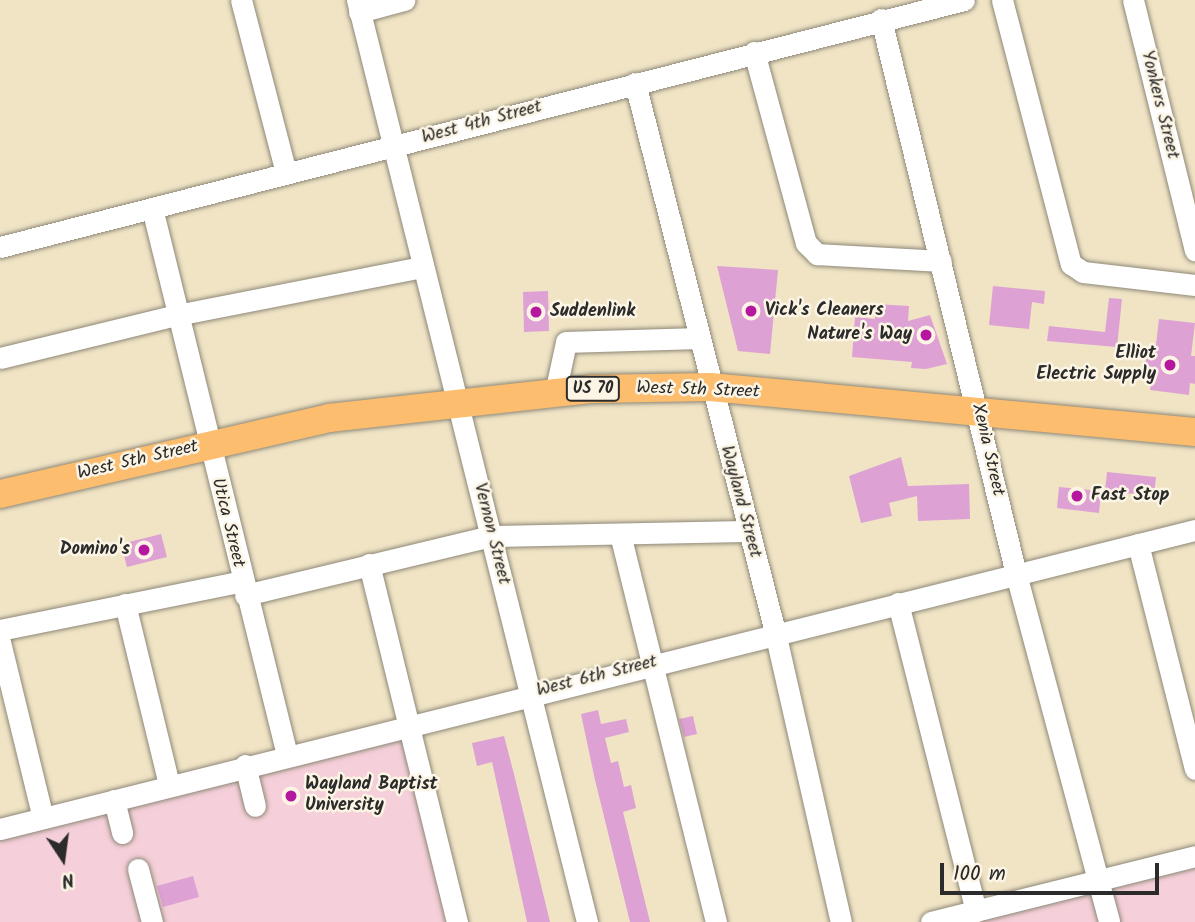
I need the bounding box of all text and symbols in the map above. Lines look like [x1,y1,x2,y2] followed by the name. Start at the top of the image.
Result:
[1135,48,1183,162] street label: Yonkers Street
[420,97,544,149] street label: West 4th Street
[765,300,884,322] place label: Vick's Cleaners
[550,301,635,323] place label: Suddenlink
[743,303,759,319] marker: Vick's Cleaners
[528,304,544,320] marker: Suddenlink
[807,324,912,346] place label: Nature's Way
[918,327,934,343] marker: Nature's Way
[1036,344,1156,386] place label: Elliot Electric Supply
[1162,357,1178,373] marker: Elliot Electric Supply
[565,376,621,402] road number: US 70
[636,378,760,404] street label: West 5th Street
[966,402,1008,498] street label: Xenia Street
[76,437,200,485] street label: West 5th Street
[715,444,765,560] street label: Wayland Street
[205,476,249,570] street label: Utica Street
[468,481,514,587] street label: Vernon Street
[1091,485,1169,507] place label: Fast Stop
[1069,488,1085,504] marker: Fast Stop
[60,539,130,561] place label: Domino's
[136,542,152,558] marker: Domino's
[534,652,660,702] street label: West 6th Street
[305,775,438,818] place label: Wayland Baptist University
[283,788,299,804] marker: Wayland Baptist University
[28,824,98,894] north arrow
[943,848,1162,892] scale bar
[953,858,1006,891] text: 100 m
[59,863,77,895] text: N

